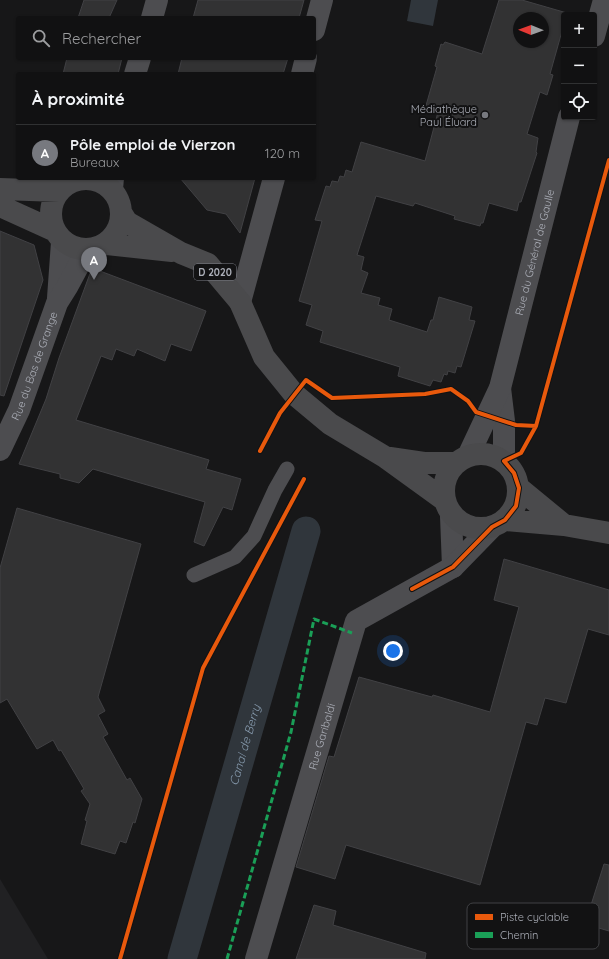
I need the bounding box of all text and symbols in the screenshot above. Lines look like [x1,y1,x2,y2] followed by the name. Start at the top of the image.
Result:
[513,12,549,48] north arrow
[561,12,597,120] map controls
[561,12,597,48] button: +
[16,16,316,60] search box
[30,27,52,49] icon: search
[62,29,141,48] text: Rechercher
[561,48,597,84] button: −
[561,84,597,120] button: locate
[32,88,125,109] text: À proximité
[411,102,477,129] place label: Médiathèque Paul Éluard
[480,110,490,120] marker: Médiathèque Paul Éluard
[70,135,235,154] text: Pôle emploi de Vierzon
[41,145,49,161] text: A
[265,145,300,161] text: 120 m
[70,154,119,170] text: Bureaux
[512,188,557,317] street label: Rue du Général de Gaulle
[81,247,107,280] pin: A
[194,264,236,280] road number: D 2020
[8,310,60,423] street label: Rue du Bas de Grange
[383,641,403,661] your location
[225,702,263,787] water label: Canal de Berry
[305,702,338,771] street label: Rue Garibaldi
[467,903,599,949] legend
[500,910,569,924] text: Piste cyclable
[500,928,538,942] text: Chemin

